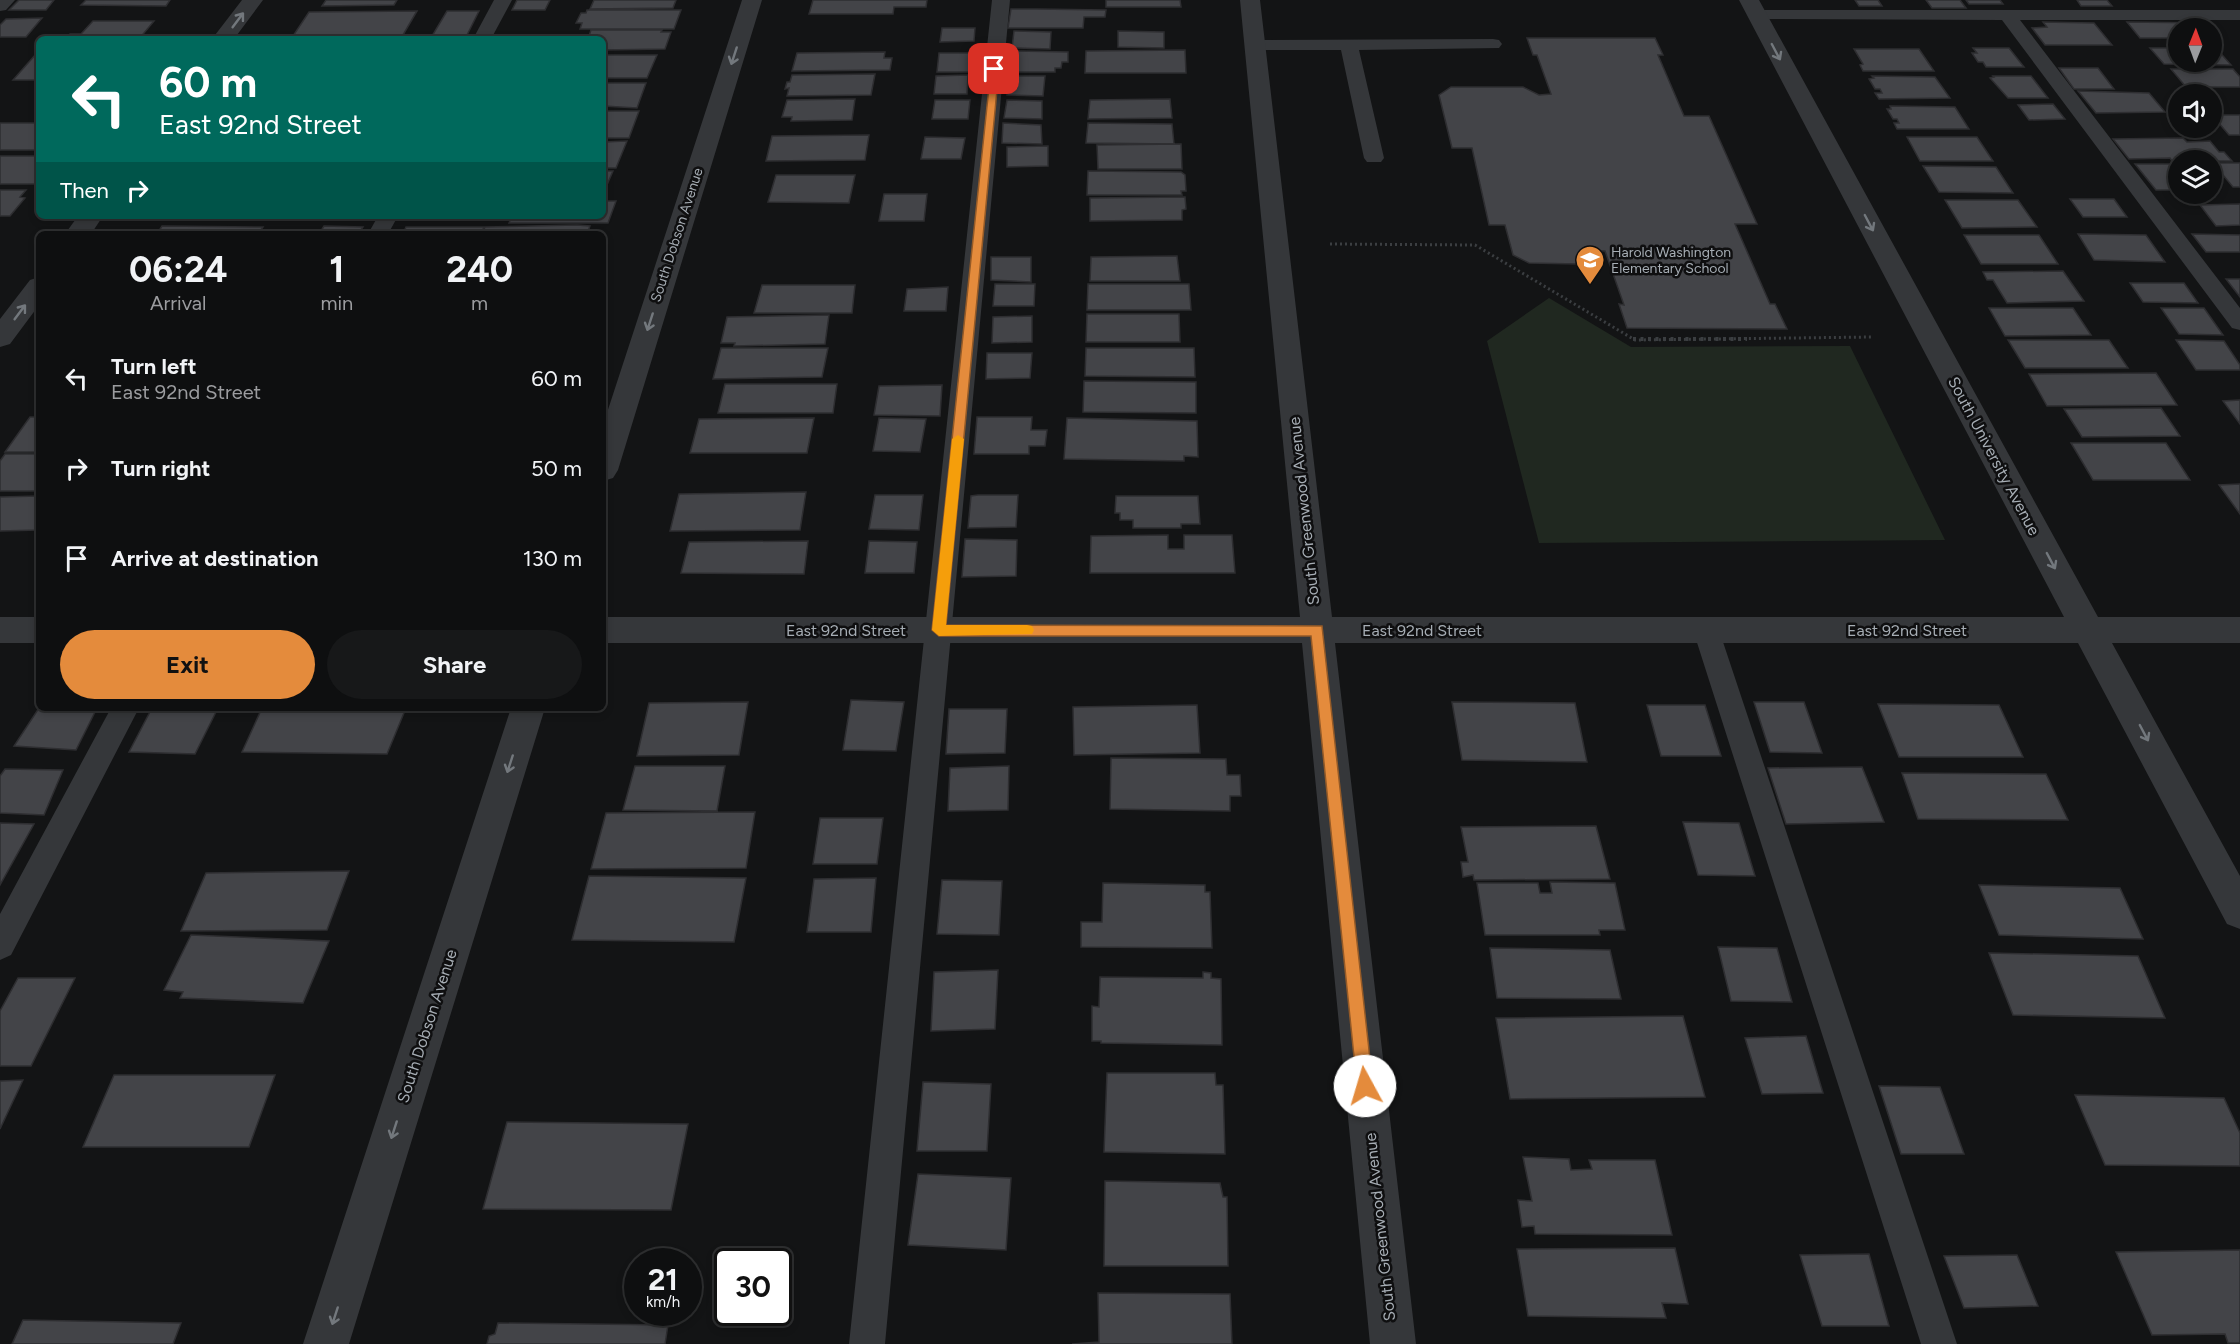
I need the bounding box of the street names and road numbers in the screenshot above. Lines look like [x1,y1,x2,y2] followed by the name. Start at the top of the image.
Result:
[647,165,707,304] street label: South Dobson Avenue
[1944,373,2044,539] street label: South University Avenue
[1285,416,1323,606] street label: South Greenwood Avenue
[786,621,906,640] street label: East 92nd Street
[1362,621,1482,640] street label: East 92nd Street
[1847,621,1967,640] street label: East 92nd Street
[393,947,461,1105] street label: South Dobson Avenue
[1361,1132,1399,1322] street label: South Greenwood Avenue

